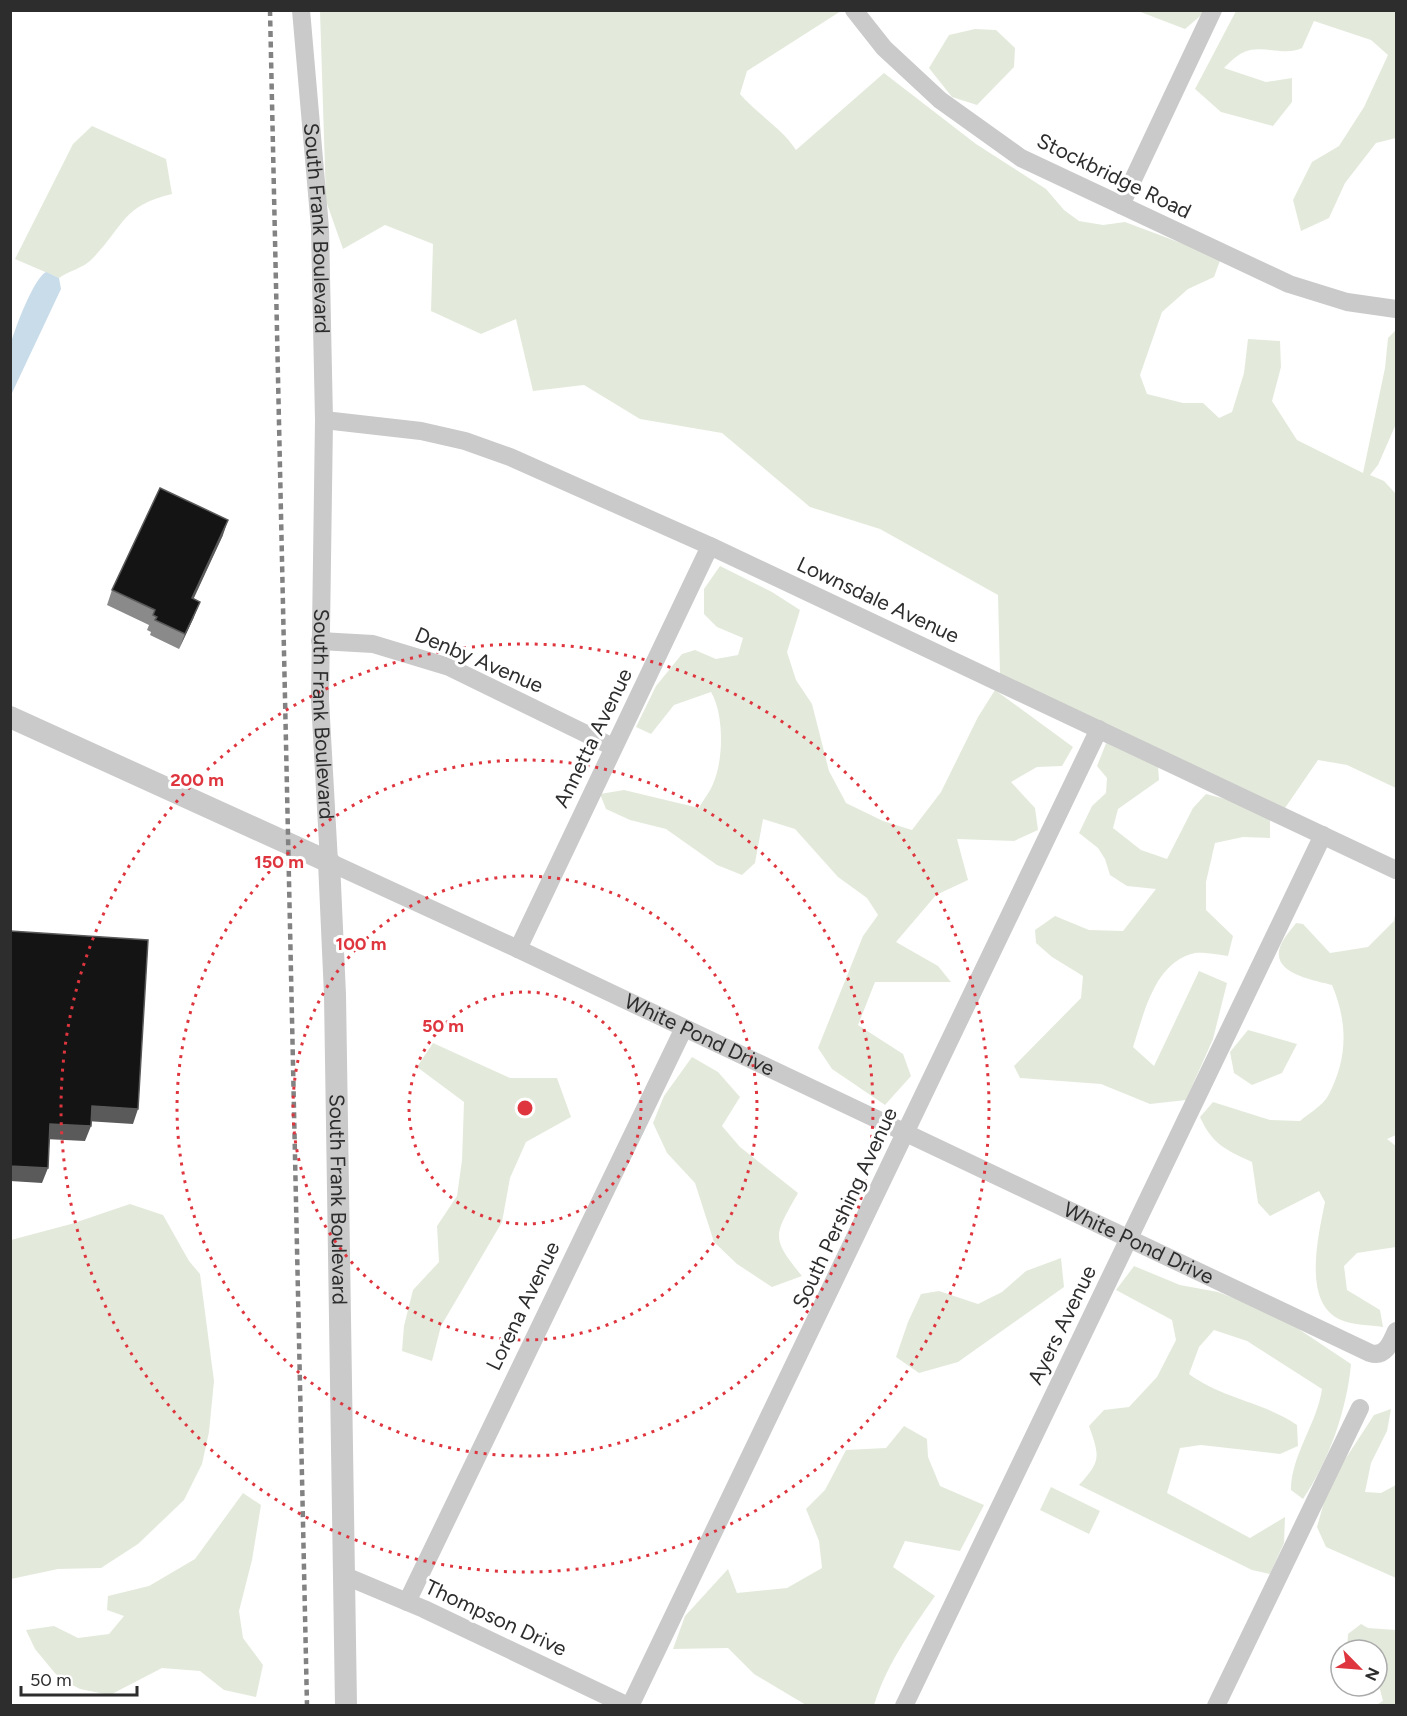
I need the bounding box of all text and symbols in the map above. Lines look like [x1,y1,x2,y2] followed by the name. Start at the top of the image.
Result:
[299,122,335,334] street label: South Frank Boulevard
[1033,127,1195,224] street label: Stockbridge Road
[793,551,963,648] street label: Lownsdale Avenue
[308,608,340,820] street label: South Frank Boulevard
[411,621,547,698] street label: Denby Avenue
[548,664,637,812] street label: Annetta Avenue
[170,769,224,791] text: 200 m
[254,851,304,873] text: 150 m
[336,933,386,955] text: 100 m
[621,988,779,1081] street label: White Pond Drive
[422,1015,464,1037] text: 50 m
[325,1094,353,1305] street label: South Frank Boulevard
[515,1098,535,1118] centre of rings
[787,1103,902,1312] street label: South Pershing Avenue
[1060,1197,1218,1289] street label: White Pond Drive
[481,1237,565,1374] street label: Lorena Avenue
[1022,1261,1101,1388] street label: Ayers Avenue
[422,1574,571,1661] street label: Thompson Drive
[1329,1638,1389,1698] north arrow
[21,1659,136,1697] scale bar
[1361,1665,1383,1684] text: N
[30,1669,72,1691] text: 50 m

